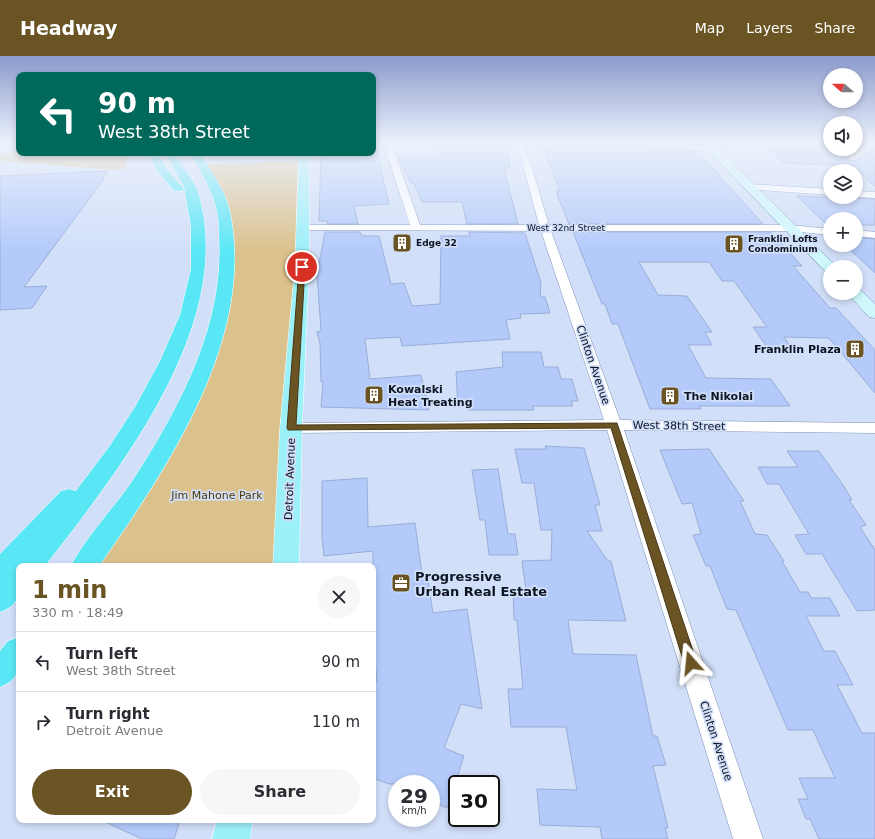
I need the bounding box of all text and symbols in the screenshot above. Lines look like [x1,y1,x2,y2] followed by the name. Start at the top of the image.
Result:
[20,17,117,39] text: Headway
[695,20,724,36] text: Map
[746,20,793,36] text: Layers
[815,20,855,36] text: Share
[823,68,863,108] north arrow
[823,68,863,300] map controls
[98,87,176,120] text: 90 m
[32,88,84,140] icon: left
[823,116,863,156] button: sound
[98,121,250,142] text: West 38th Street
[823,164,863,204] button: layers
[823,212,863,252] button: +
[527,223,605,233] street label: West 32nd Street
[391,232,413,254] building icon: Edge 32
[723,233,745,255] building icon: Franklin Lofts Condominium
[748,234,818,254] place label: Franklin Lofts Condominium
[416,238,457,248] place label: Edge 32
[285,250,319,284] pin
[291,256,313,278] icon: arrive
[823,260,863,300] button: −
[573,324,613,407] street label: Clinton Avenue
[844,338,866,360] building icon: Franklin Plaza
[754,343,841,356] place label: Franklin Plaza
[388,383,473,409] place label: Kowalski Heat Treating
[363,384,385,406] building icon: Kowalski Heat Treating
[659,385,681,407] building icon: The Nikolai
[684,390,753,403] place label: The Nikolai
[633,419,726,433] street label: West 38th Street
[282,437,298,520] street label: Detroit Avenue
[170,489,263,502] park label: Jim Mahone Park
[415,569,547,599] place label: Progressive Urban Real Estate
[390,572,412,594] office icon: Progressive Urban Real Estate
[32,576,107,604] text: 1 min
[318,576,360,618] button: close
[32,605,123,620] text: 330 m · 18:49
[670,642,712,684] position arrow
[66,645,138,663] text: Turn left
[32,651,54,673] icon: left
[322,653,360,671] text: 90 m
[66,663,176,678] text: West 38th Street
[697,699,735,783] street label: Clinton Avenue
[66,705,150,723] text: Turn right
[32,711,54,733] icon: right
[312,713,360,731] text: 110 m
[66,723,163,738] text: Detroit Avenue
[32,769,192,815] button: Exit
[200,769,360,815] button: Share
[448,775,500,827] speed limit sign: 30
[400,784,428,808] text: 29
[401,805,427,816] text: km/h

